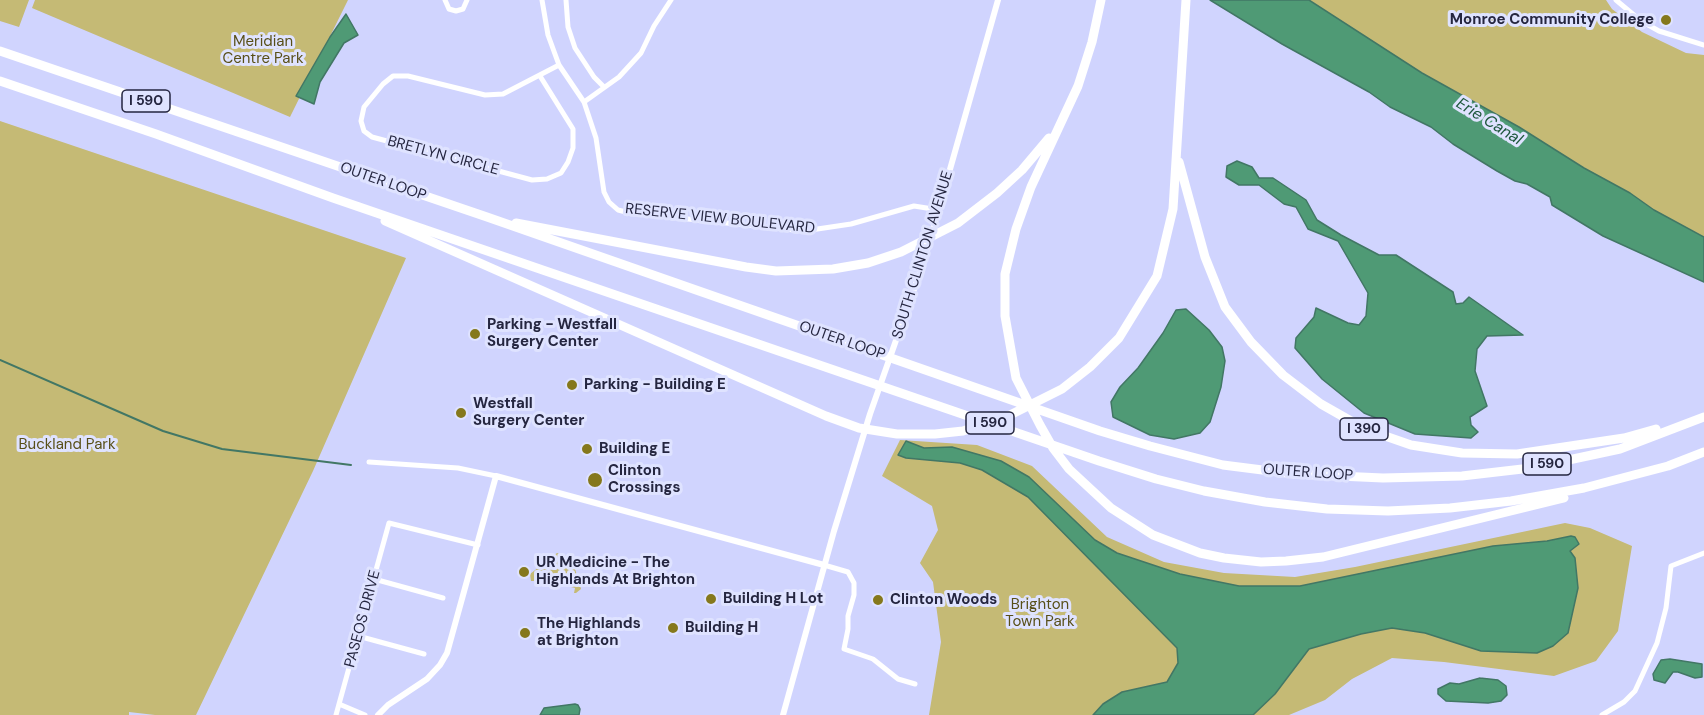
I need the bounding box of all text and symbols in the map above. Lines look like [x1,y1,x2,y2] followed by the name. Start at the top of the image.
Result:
[1450,11,1654,29] place label: Monroe Community College
[1659,13,1673,27] marker: Monroe Community College
[222,33,304,68] park label: Meridian Centre Park
[122,90,170,112] road number: I 590
[1453,94,1525,150] water label: Erie Canal
[385,132,501,180] street label: BRETLYN CIRCLE
[337,159,429,205] street label: OUTER LOOP
[889,169,957,341] street label: SOUTH CLINTON AVENUE
[624,200,816,238] street label: RESERVE VIEW BOULEVARD
[487,316,617,351] place label: Parking - Westfall Surgery Center
[796,318,888,364] street label: OUTER LOOP
[468,327,482,341] marker: Parking - Westfall Surgery Center
[584,376,726,394] place label: Parking - Building E
[565,378,579,392] marker: Parking - Building E
[473,395,584,430] place label: Westfall Surgery Center
[454,406,468,420] marker: Westfall Surgery Center
[966,412,1014,434] road number: I 590
[1340,418,1388,440] road number: I 390
[19,436,115,454] park label: Buckland Park
[599,440,670,458] place label: Building E
[580,442,594,456] marker: Building E
[1523,453,1571,475] road number: I 590
[1262,461,1354,485] street label: OUTER LOOP
[608,462,680,497] place label: Clinton Crossings
[586,471,604,489] marker: Clinton Crossings
[536,554,695,589] place label: UR Medicine - The Highlands At Brighton
[517,565,531,579] marker: UR Medicine - The Highlands At Brighton
[341,568,385,670] street label: PASEOS DRIVE
[723,590,823,608] place label: Building H Lot
[890,591,997,609] place label: Clinton Woods
[704,592,718,606] marker: Building H Lot
[871,593,885,607] marker: Clinton Woods
[1005,596,1075,631] park label: Brighton Town Park
[537,615,641,650] place label: The Highlands at Brighton
[685,619,758,637] place label: Building H
[666,621,680,635] marker: Building H
[518,626,532,640] marker: The Highlands at Brighton

